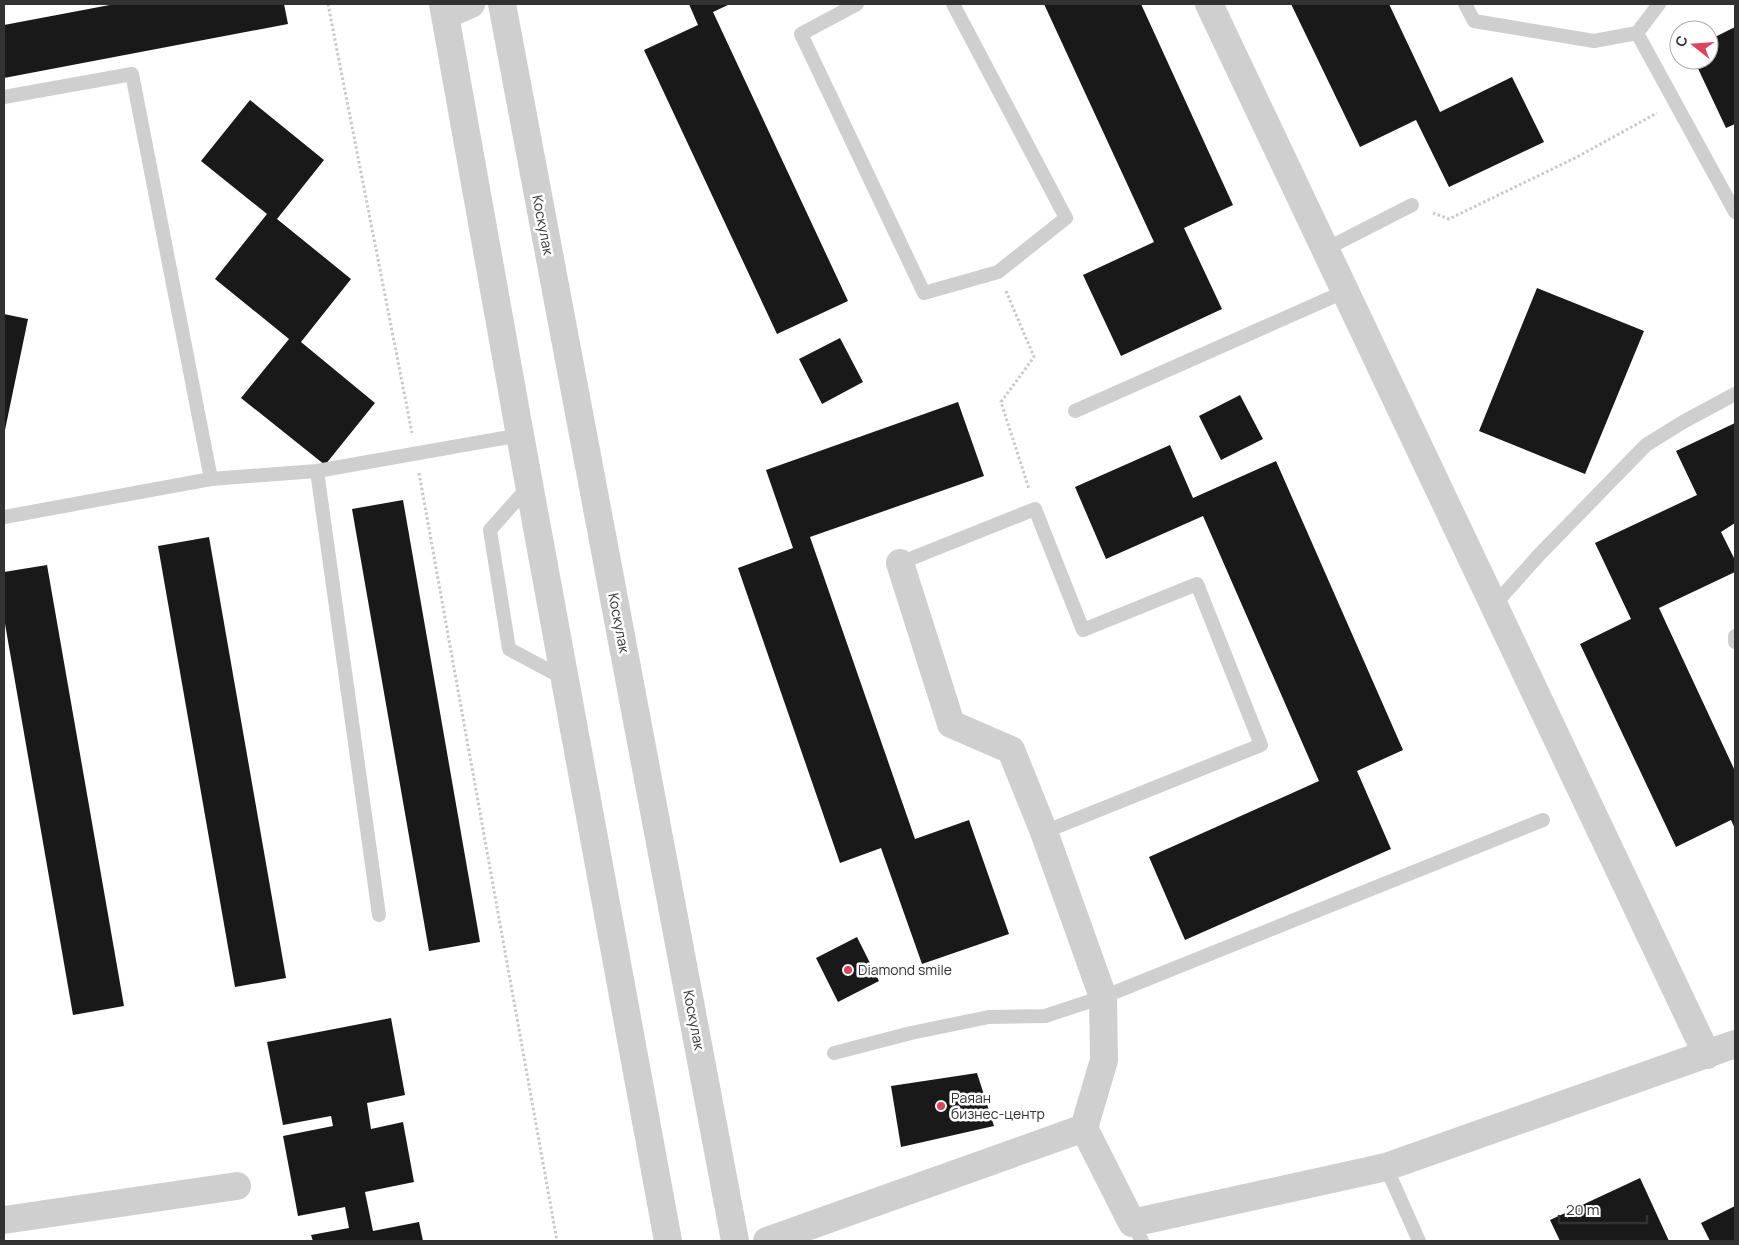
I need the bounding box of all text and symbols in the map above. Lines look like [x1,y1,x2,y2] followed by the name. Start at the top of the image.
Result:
[1669,20,1719,70] north arrow
[1670,33,1692,49] text: С
[528,193,559,257] street label: Коскулак
[604,591,635,655] street label: Коскулак
[858,960,952,979] place label: Diamond smile
[842,964,854,976] marker: Diamond smile
[679,988,710,1052] street label: Коскулак
[951,1088,1045,1123] place label: Раяан бизнес-центр
[935,1100,947,1112] marker: Раяан бизнес-центр
[1559,1192,1646,1224] scale bar
[1566,1199,1599,1220] text: 20 m

